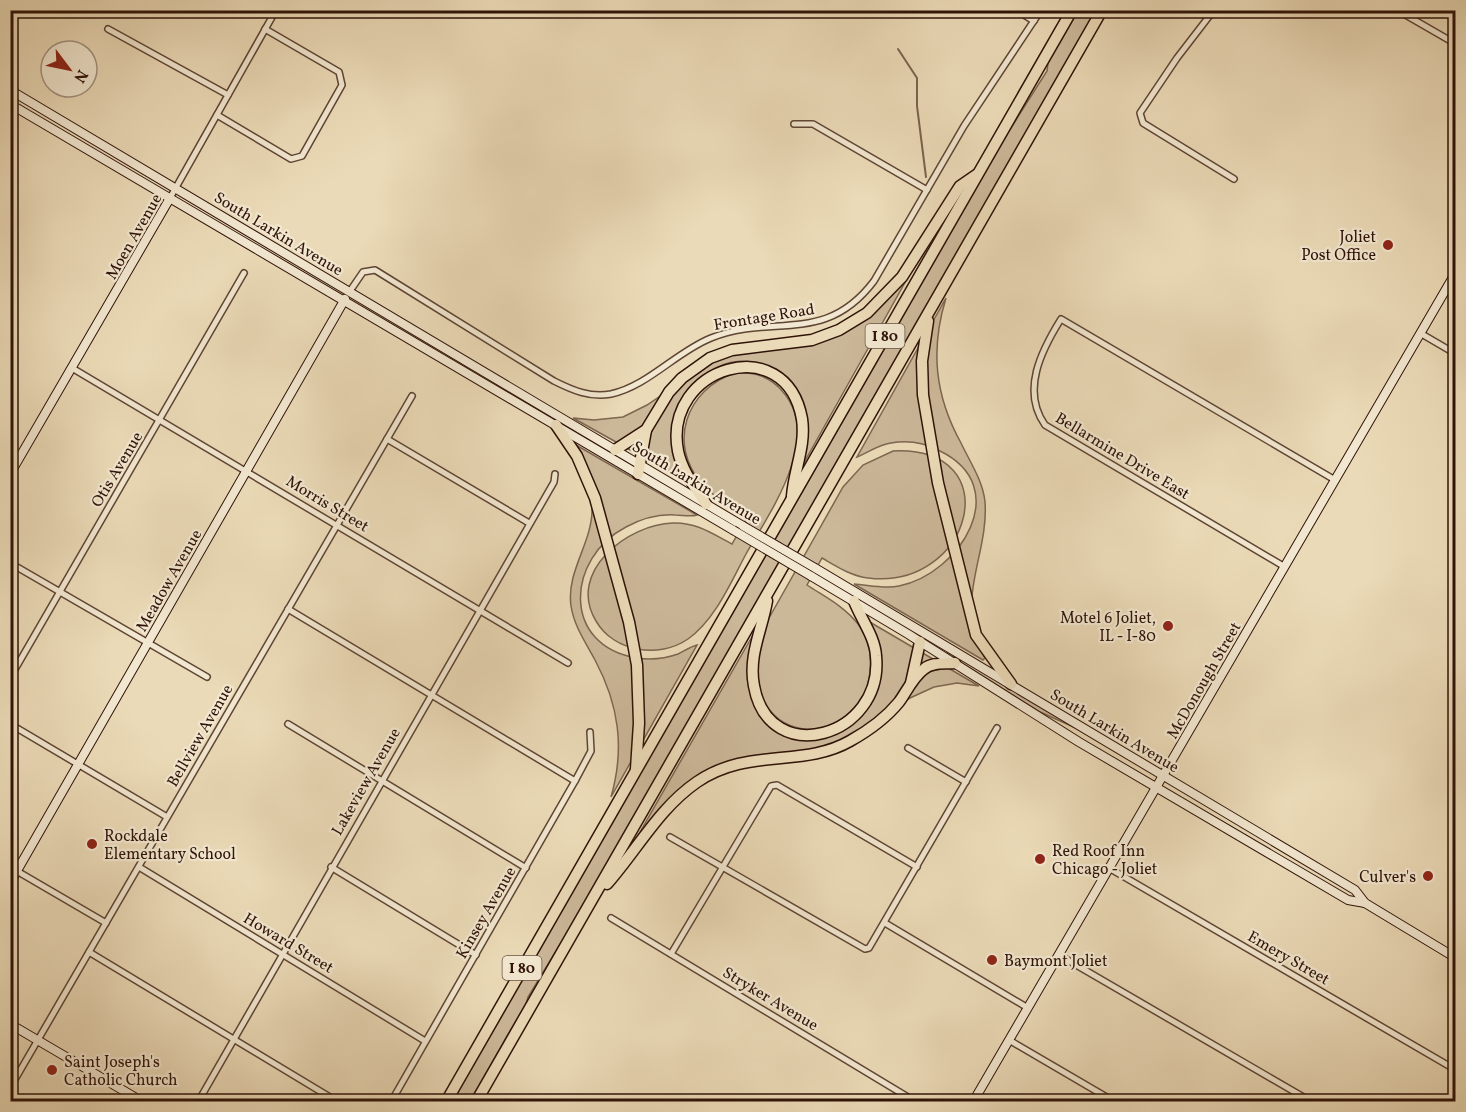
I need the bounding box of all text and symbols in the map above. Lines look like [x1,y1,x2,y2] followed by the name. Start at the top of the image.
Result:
[39,39,99,99] north arrow
[67,65,92,87] text: N
[209,187,347,282] street label: South Larkin Avenue
[101,190,168,284] street label: Moen Avenue
[1301,227,1376,267] place label: Joliet Post Office
[1381,238,1395,252] marker: Joliet Post Office
[712,299,816,337] street label: Frontage Road
[866,324,904,348] road number: I 80
[1051,408,1194,506] street label: Bellarmine Drive East
[87,428,149,512] street label: Otis Avenue
[627,436,765,531] street label: South Larkin Avenue
[281,471,373,538] street label: Morris Street
[131,526,208,636] street label: Meadow Avenue
[1060,608,1156,648] place label: Motel 6 Joliet, IL - I-80
[1162,618,1247,744] street label: McDonough Street
[1161,619,1175,633] marker: Motel 6 Joliet, IL - I-80
[162,681,239,791] street label: Bellview Avenue
[1045,684,1183,779] street label: South Larkin Avenue
[327,724,407,840] street label: Lakeview Avenue
[104,826,236,866] place label: Rockdale Elementary School
[85,837,99,851] marker: Rockdale Elementary School
[1052,841,1158,881] place label: Red Roof Inn Chicago - Joliet
[1033,852,1047,866] marker: Red Roof Inn Chicago - Joliet
[451,863,522,963] street label: Kinsey Avenue
[1359,867,1416,889] place label: Culver's
[1421,869,1435,883] marker: Culver's
[239,908,338,980] street label: Howard Street
[1243,926,1333,991] street label: Emery Street
[1004,951,1108,973] place label: Baymont Joliet
[985,953,999,967] marker: Baymont Joliet
[502,956,542,980] road number: I 80
[718,962,822,1037] street label: Stryker Avenue
[64,1052,178,1092] place label: Saint Joseph's Catholic Church
[45,1063,59,1077] marker: Saint Joseph's Catholic Church

